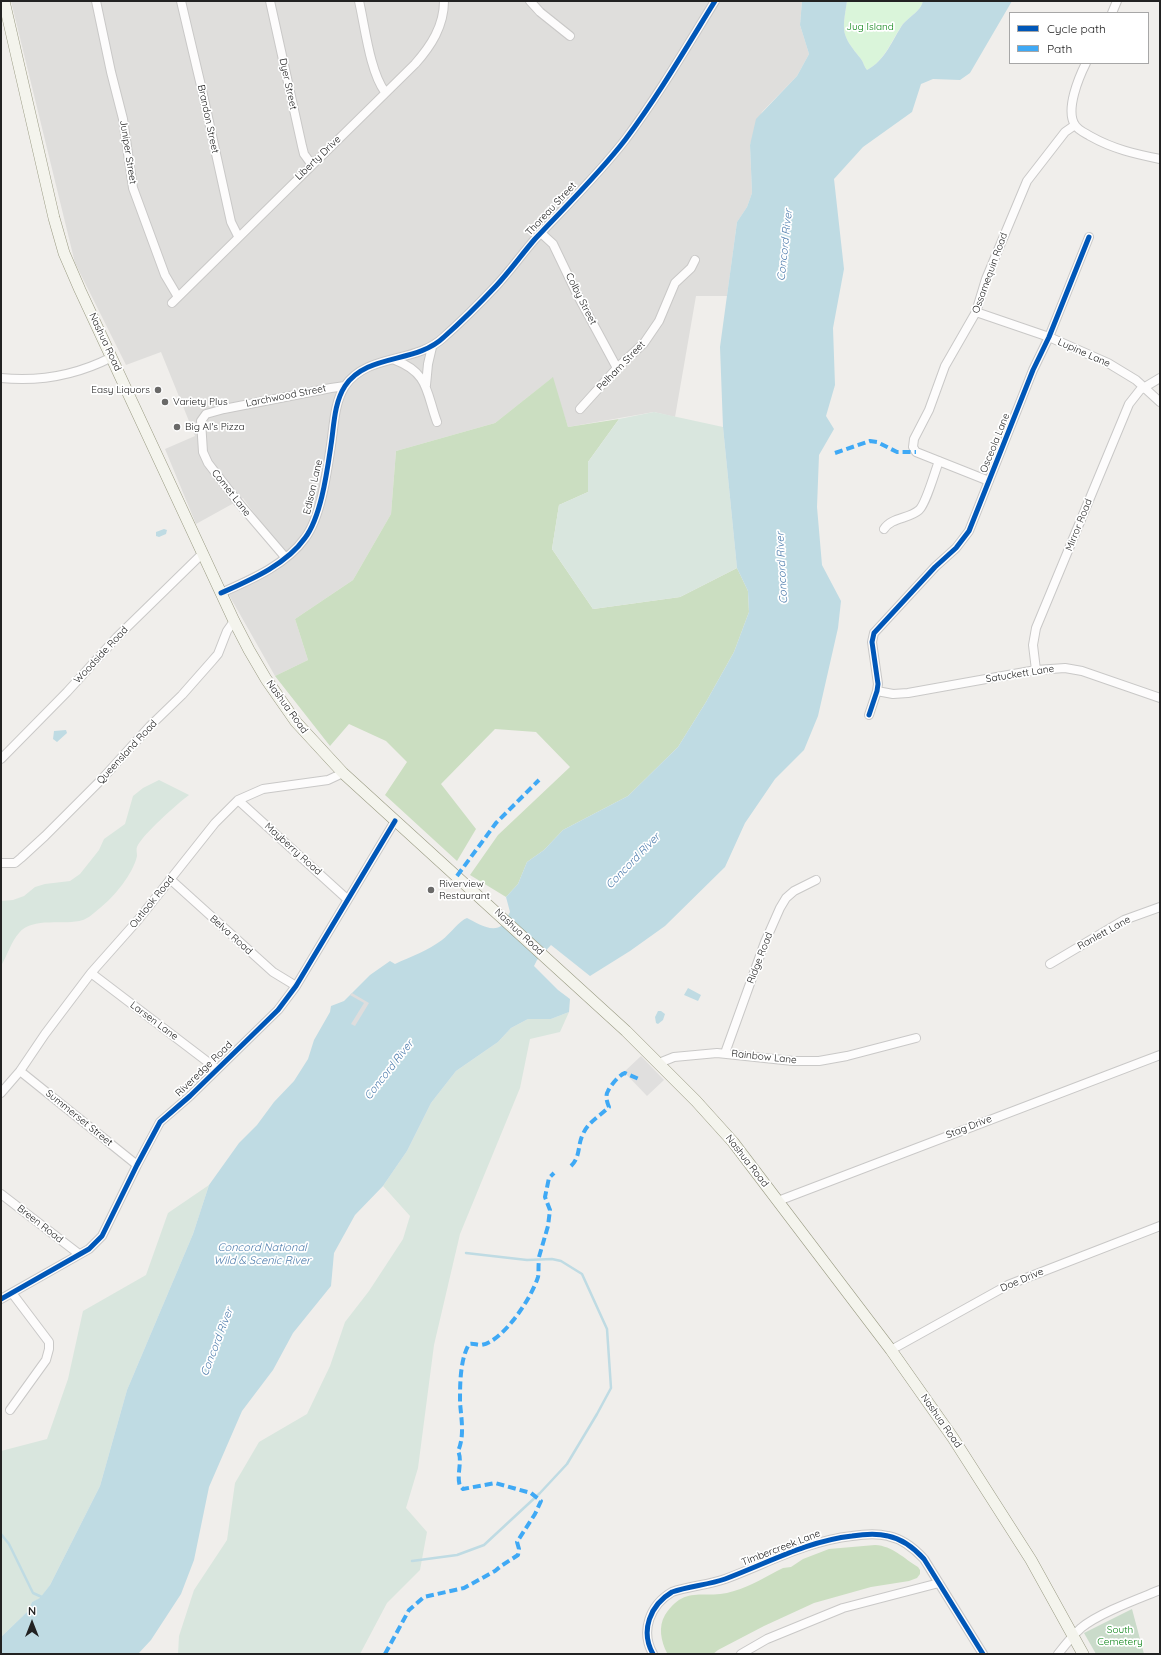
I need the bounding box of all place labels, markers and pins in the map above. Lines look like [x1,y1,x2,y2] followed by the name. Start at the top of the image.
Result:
[91,384,150,396] place label: Easy Liquors
[153,385,163,395] marker: Easy Liquors
[173,396,228,408] place label: Variety Plus
[160,397,170,407] marker: Variety Plus
[185,421,244,433] place label: Big Al's Pizza
[172,422,182,432] marker: Big Al's Pizza
[439,878,490,902] place label: Riverview Restaurant
[426,885,436,895] marker: Riverview Restaurant

